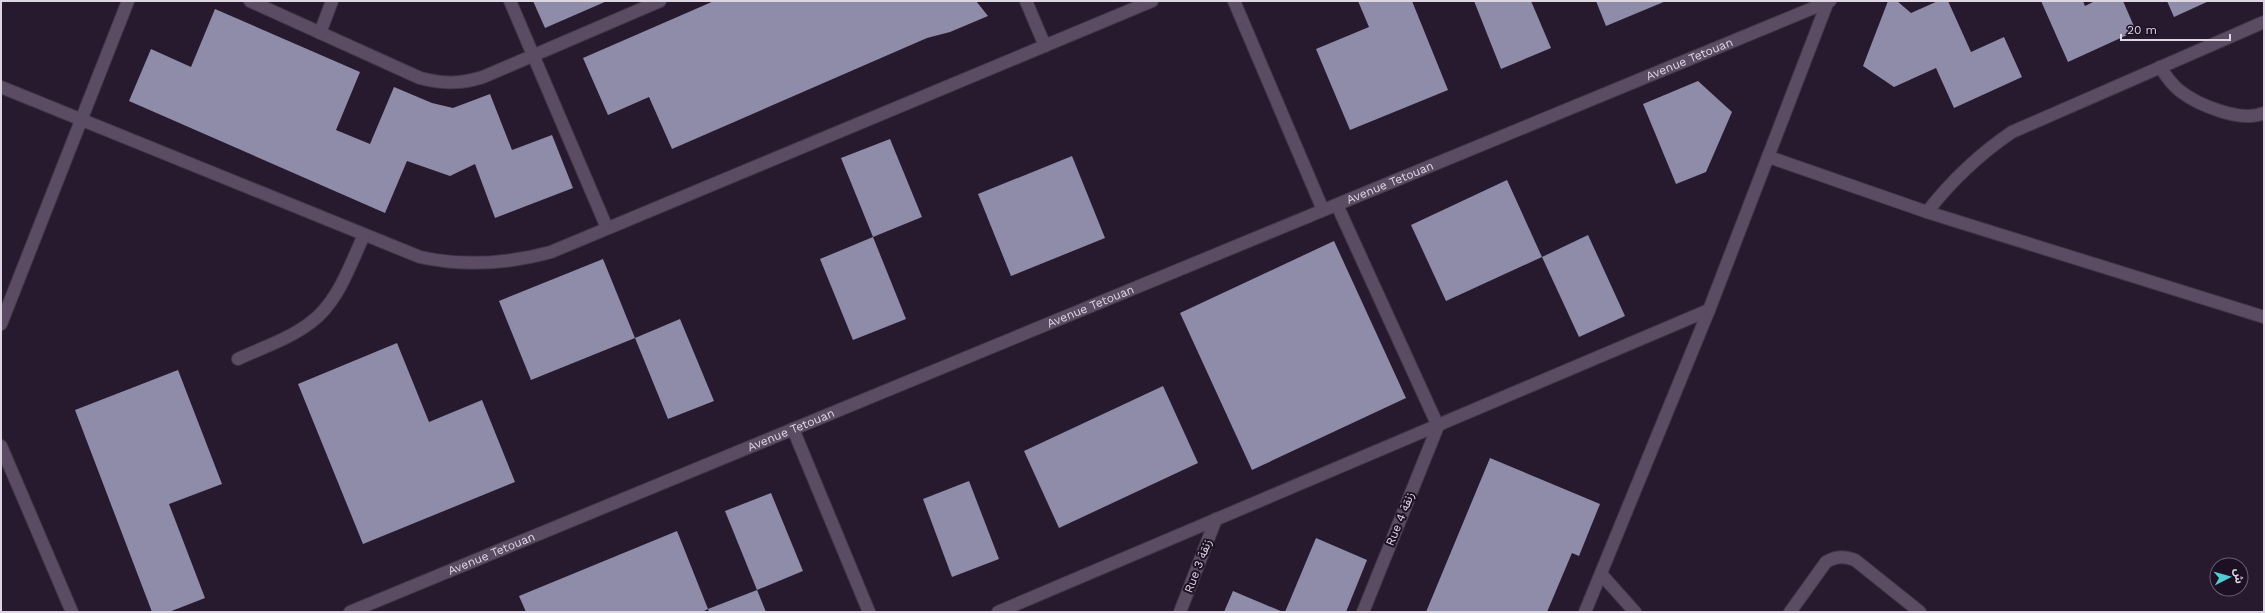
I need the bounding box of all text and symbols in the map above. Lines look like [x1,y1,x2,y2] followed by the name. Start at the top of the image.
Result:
[2121,16,2230,42] scale bar
[2127,23,2157,37] text: 20 m
[1644,35,1735,83] street label: Avenue Tetouan
[1344,159,1435,207] street label: Avenue Tetouan
[1045,282,1136,331] street label: Avenue Tetouan
[745,406,836,454] street label: Avenue Tetouan
[1383,490,1417,548] street label: Rue 4 زنقة
[446,529,537,578] street label: Avenue Tetouan
[1181,537,1215,595] street label: Rue 3 زنقة
[2209,557,2249,597] north arrow
[2231,568,2246,584] text: ش

